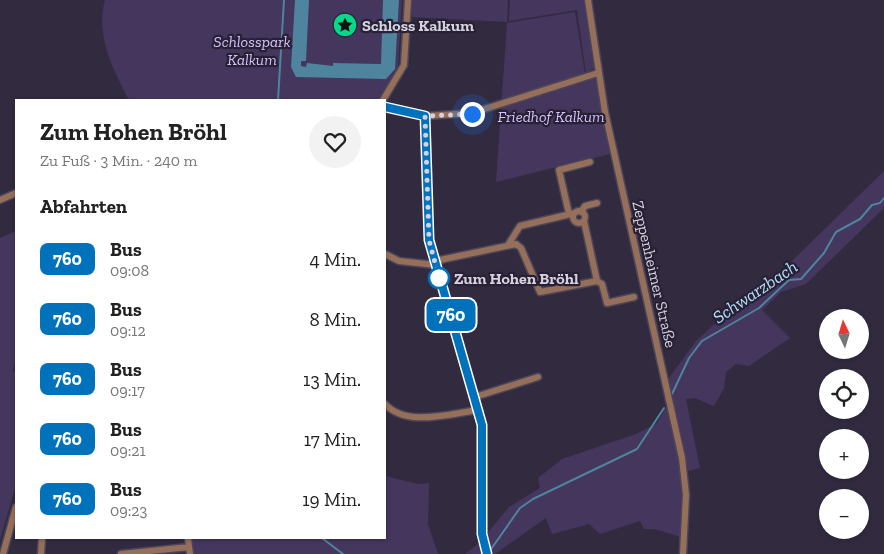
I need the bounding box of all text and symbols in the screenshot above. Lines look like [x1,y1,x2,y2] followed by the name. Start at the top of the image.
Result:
[332,12,358,38] place icon: Schloss Kalkum
[362,16,474,35] place label: Schloss Kalkum
[213,32,291,69] park label: Schlosspark Kalkum
[460,102,485,127] your location
[497,107,605,126] park label: Friedhof Kalkum
[309,116,361,168] button: heart
[40,117,227,146] text: Zum Hohen Bröhl
[40,151,197,170] text: Zu Fuß · 3 Min. · 240 m
[40,195,127,218] text: Abfahrten
[628,199,681,349] street label: Zeppenheimer Straße
[110,238,142,261] text: Bus
[53,248,82,270] text: 760
[309,248,361,271] text: 4 Min.
[708,256,802,328] water label: Schwarzbach
[110,261,149,280] text: 09:08
[428,267,450,289] marker: Zum Hohen Bröhl
[454,269,579,288] place label: Zum Hohen Bröhl
[110,298,142,321] text: Bus
[422,299,480,331] line badge: 760
[437,304,465,326] text: 760
[53,308,82,330] text: 760
[309,308,361,331] text: 8 Min.
[819,309,869,359] north arrow
[819,309,869,539] map controls
[110,321,146,340] text: 09:12
[110,358,142,381] text: Bus
[53,368,82,390] text: 760
[303,368,361,391] text: 13 Min.
[819,369,869,419] button: locate
[110,381,145,400] text: 09:17
[110,418,142,441] text: Bus
[53,428,82,450] text: 760
[304,428,361,451] text: 17 Min.
[819,429,869,479] button: +
[110,441,146,460] text: 09:21
[110,478,142,501] text: Bus
[53,488,82,510] text: 760
[302,488,361,511] text: 19 Min.
[819,489,869,539] button: −
[110,501,147,520] text: 09:23

